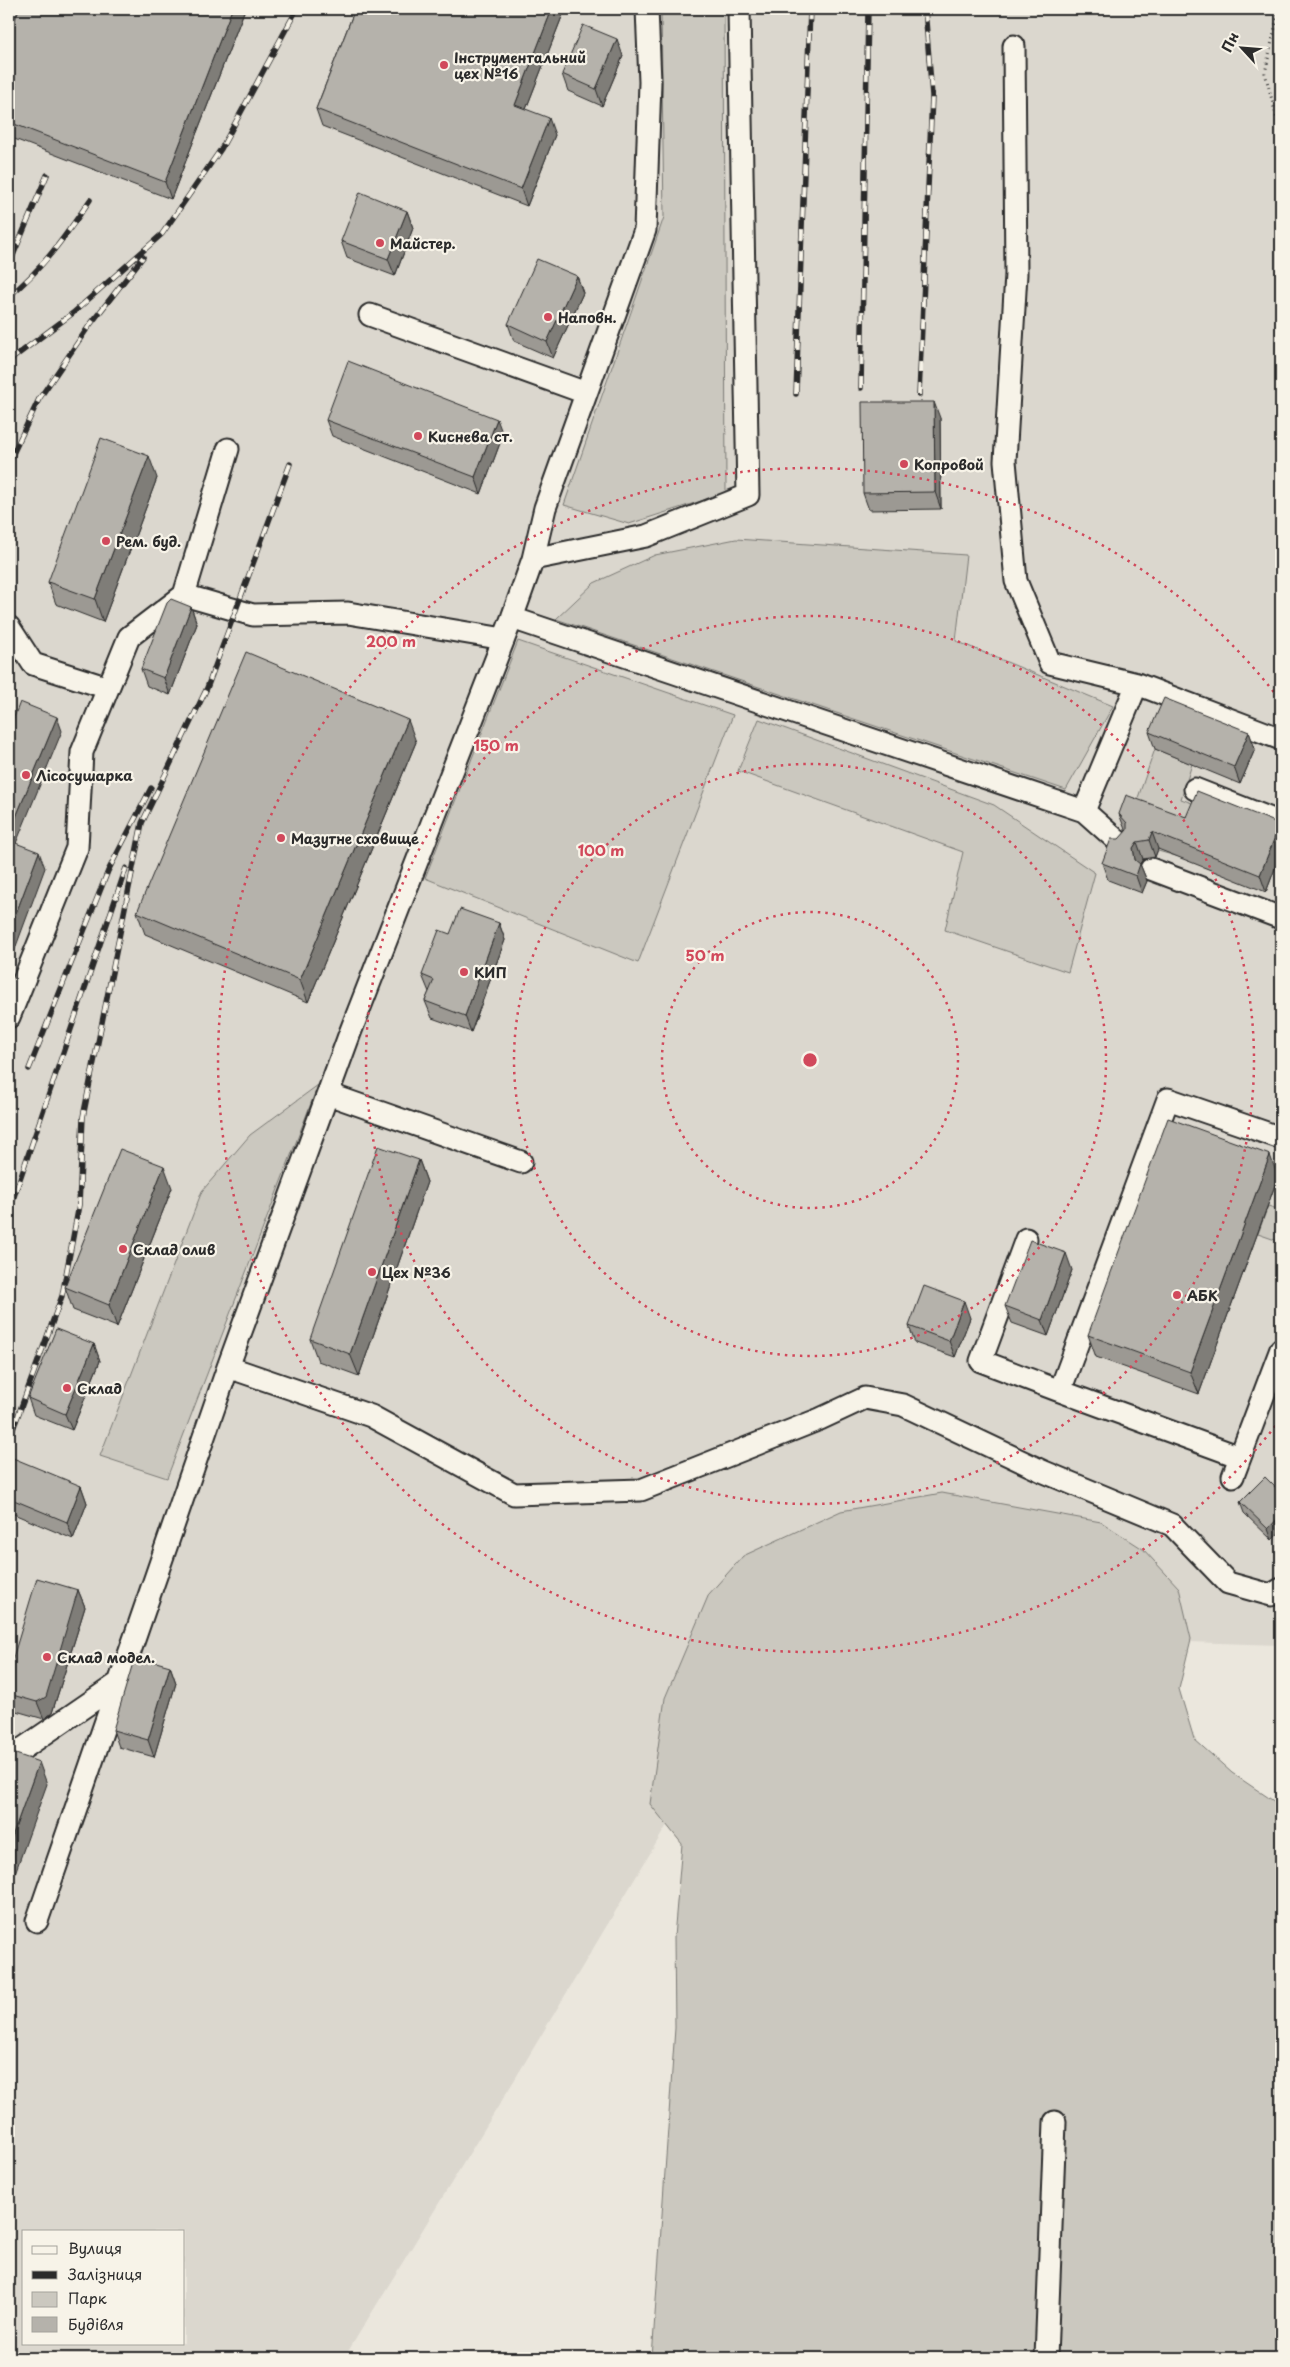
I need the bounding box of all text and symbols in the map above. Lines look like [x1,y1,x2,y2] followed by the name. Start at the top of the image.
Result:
[1218,22,1268,72] north arrow
[1216,28,1244,56] text: Пн
[454,47,586,84] place label: Інструментальний цех №16
[438,59,450,71] marker: Інструментальний цех №16
[390,233,456,254] place label: Майстер.
[374,237,386,249] marker: Майстер.
[558,307,617,328] place label: Наповн.
[542,311,554,323] marker: Наповн.
[428,426,513,447] place label: Киснева ст.
[412,430,424,442] marker: Киснева ст.
[914,454,984,475] place label: Копровой
[898,458,910,470] marker: Копровой
[116,531,181,552] place label: Рем. буд.
[100,535,112,547] marker: Рем. буд.
[366,629,416,652] text: 200 m
[473,733,519,756] text: 150 m
[36,765,133,786] place label: Лісосушарка
[20,769,32,781] marker: Лісосушарка
[291,828,419,849] place label: Мазутне сховище
[275,832,287,844] marker: Мазутне сховище
[578,838,624,861] text: 100 m
[686,943,724,966] text: 50 m
[474,962,507,983] place label: КИП
[458,966,470,978] marker: КИП
[801,1051,819,1069] centre of rings
[133,1239,216,1260] place label: Склад олив
[117,1243,129,1255] marker: Склад олив
[382,1262,451,1283] place label: Цех №36
[366,1266,378,1278] marker: Цех №36
[1187,1285,1218,1306] place label: АБК
[1171,1289,1183,1301] marker: АБК
[77,1378,122,1399] place label: Склад
[61,1382,73,1394] marker: Склад
[57,1647,155,1668] place label: Склад модел.
[41,1651,53,1663] marker: Склад модел.
[22,2230,185,2344] legend
[68,2236,122,2259] text: Вулиця
[67,2262,142,2285] text: Залізниця
[68,2286,107,2309] text: Парк
[68,2312,124,2335] text: Будівля

